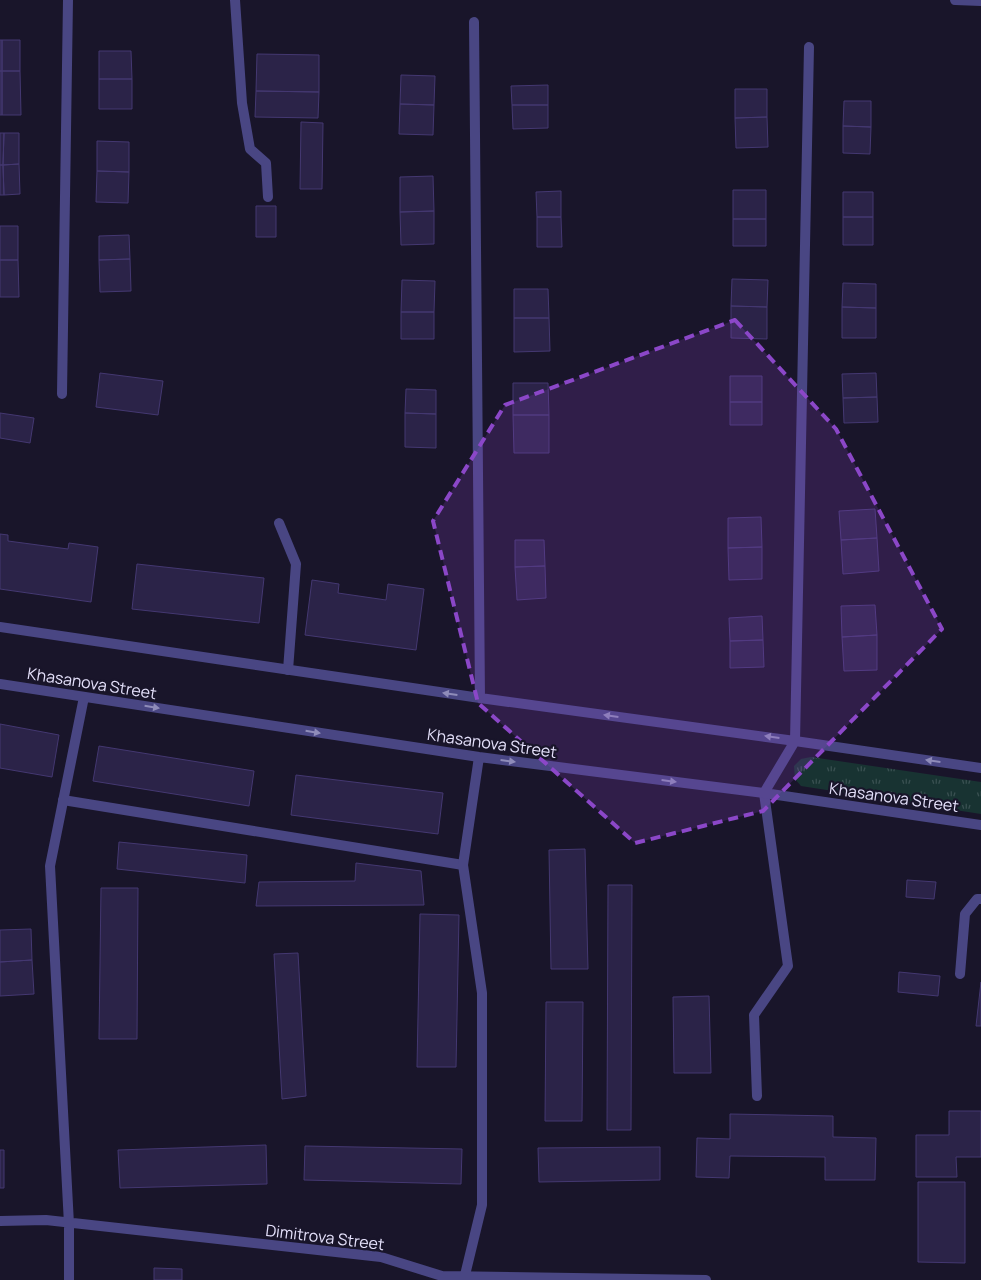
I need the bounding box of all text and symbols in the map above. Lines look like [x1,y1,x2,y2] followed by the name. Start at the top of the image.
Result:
[26,662,158,704] street label: Khasanova Street
[441,690,457,698] one-way arrow
[144,703,160,711] one-way arrow
[603,712,619,720] one-way arrow
[426,723,558,763] street label: Khasanova Street
[305,728,321,736] one-way arrow
[764,733,780,741] one-way arrow
[924,756,940,764] one-way arrow
[500,757,516,765] one-way arrow
[828,777,960,817] street label: Khasanova Street
[662,778,678,786] one-way arrow
[264,1219,386,1255] street label: Dimitrova Street

